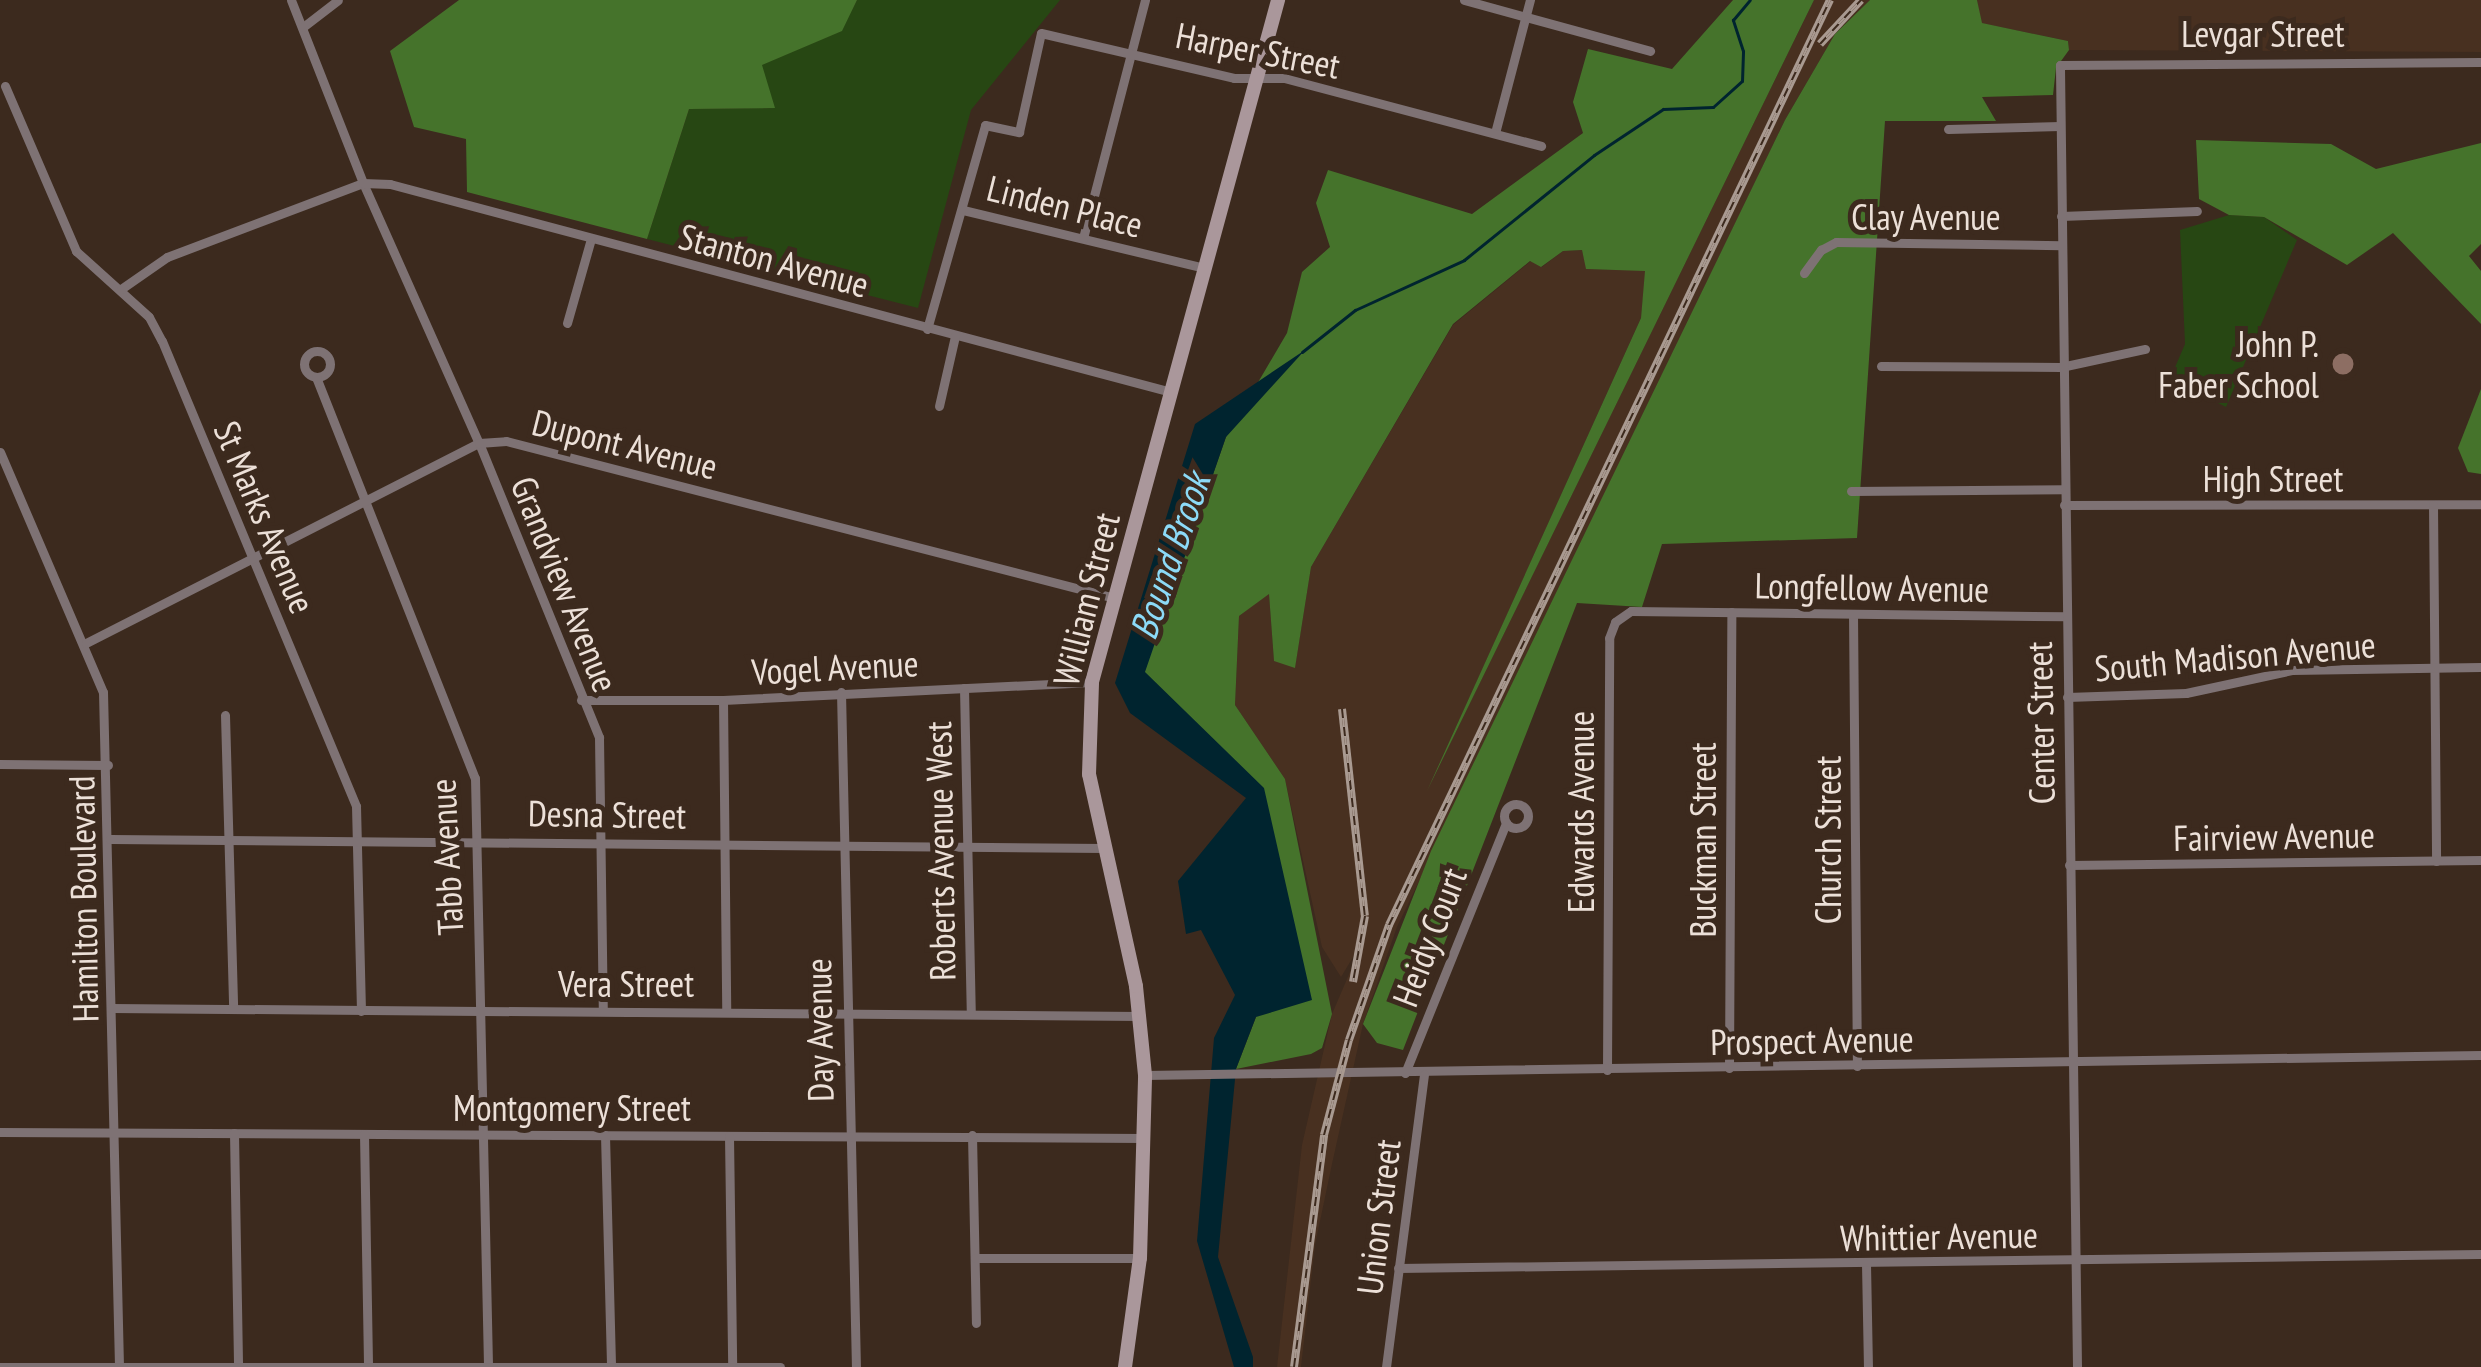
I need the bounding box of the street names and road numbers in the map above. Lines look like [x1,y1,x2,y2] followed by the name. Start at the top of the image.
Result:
[2181,12,2345,56] street label: Levgar Street
[1172,13,1344,87] street label: Harper Street
[983,166,1147,246] street label: Linden Place
[1850,195,2002,239] street label: Clay Avenue
[674,214,874,306] street label: Stanton Avenue
[528,400,722,488] street label: Dupont Avenue
[205,414,325,620] street label: St Marks Avenue
[2203,457,2343,501] street label: High Street
[502,469,628,699] street label: Grandview Avenue
[1044,508,1128,690] street label: William Street
[1754,563,1990,611] street label: Longfellow Avenue
[2092,622,2378,690] street label: South Madison Avenue
[750,641,920,693] street label: Vogel Avenue
[2017,641,2063,805] street label: Center Street
[1559,711,1603,913] street label: Edwards Avenue
[916,720,964,982] street label: Roberts Avenue West
[1681,742,1725,938] street label: Buckman Street
[1806,756,1850,924] street label: Church Street
[59,775,107,1023] street label: Hamilton Boulevard
[420,777,472,937] street label: Tabb Avenue
[527,791,687,837] street label: Desna Street
[2172,813,2376,859] street label: Fairview Avenue
[1383,861,1475,1013] street label: Heidy Court
[796,957,842,1103] street label: Day Avenue
[558,962,694,1006] street label: Vera Street
[1709,1017,1915,1063] street label: Prospect Avenue
[453,1086,691,1130] street label: Montgomery Street
[1347,1137,1409,1297] street label: Union Street
[1839,1213,2039,1259] street label: Whittier Avenue

